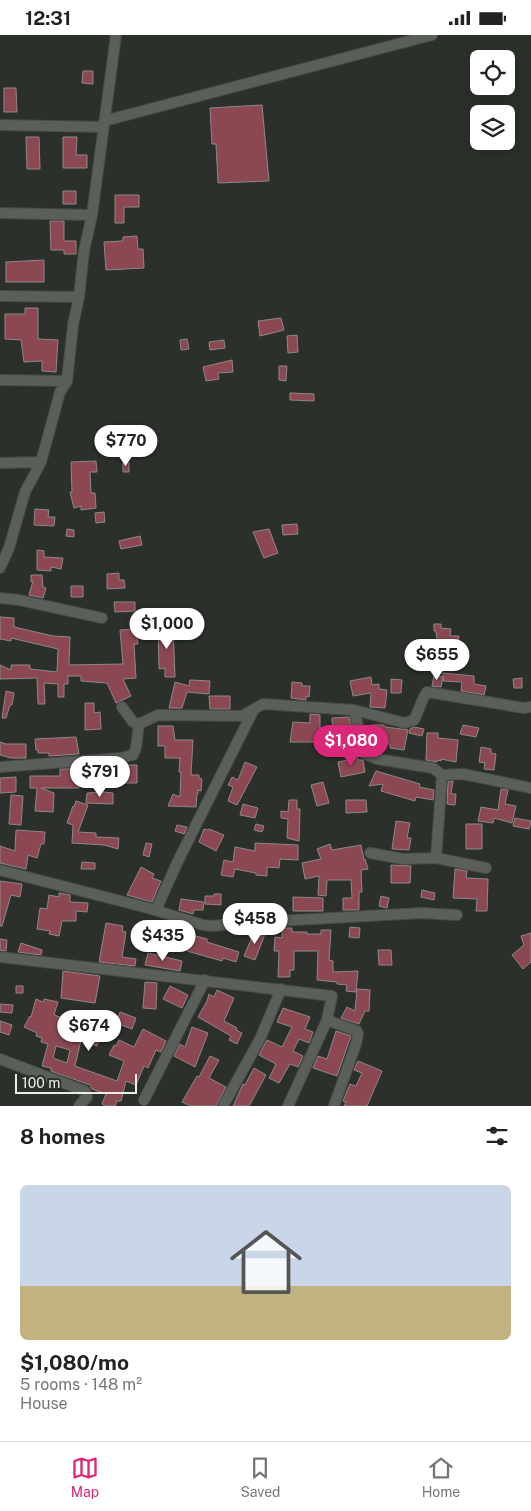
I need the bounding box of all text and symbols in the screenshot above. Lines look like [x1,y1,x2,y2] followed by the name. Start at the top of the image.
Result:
[25,7,71,29] text: 12:31
[470,50,515,150] map controls
[470,50,515,95] button: locate
[470,105,515,150] button: layers
[96,425,156,467] pin: $770
[105,431,147,450] text: $770
[126,607,208,650] pin: $1,000
[140,614,194,633] text: $1,000
[407,639,467,681] pin: $655
[415,645,459,664] text: $655
[310,725,392,767] pin: $1,080
[324,731,378,750] text: $1,080
[70,755,130,798] pin: $791
[81,762,119,781] text: $791
[225,903,285,945] pin: $458
[234,909,276,928] text: $458
[133,919,193,962] pin: $435
[142,926,184,945] text: $435
[59,1009,119,1052] pin: $674
[68,1016,110,1035] text: $674
[15,1071,138,1094] scale bar
[22,1075,60,1091] text: 100 m
[483,1122,511,1150] icon: filters
[20,1124,105,1149] text: 8 homes
[221,1217,311,1307] icon: home
[20,1350,129,1375] text: $1,080/mo
[20,1375,142,1394] text: 5 rooms · 148 m²
[20,1394,68,1413] text: House
[71,1454,99,1500] tab: Map
[240,1454,280,1500] tab: Saved
[422,1454,460,1500] tab: Home

